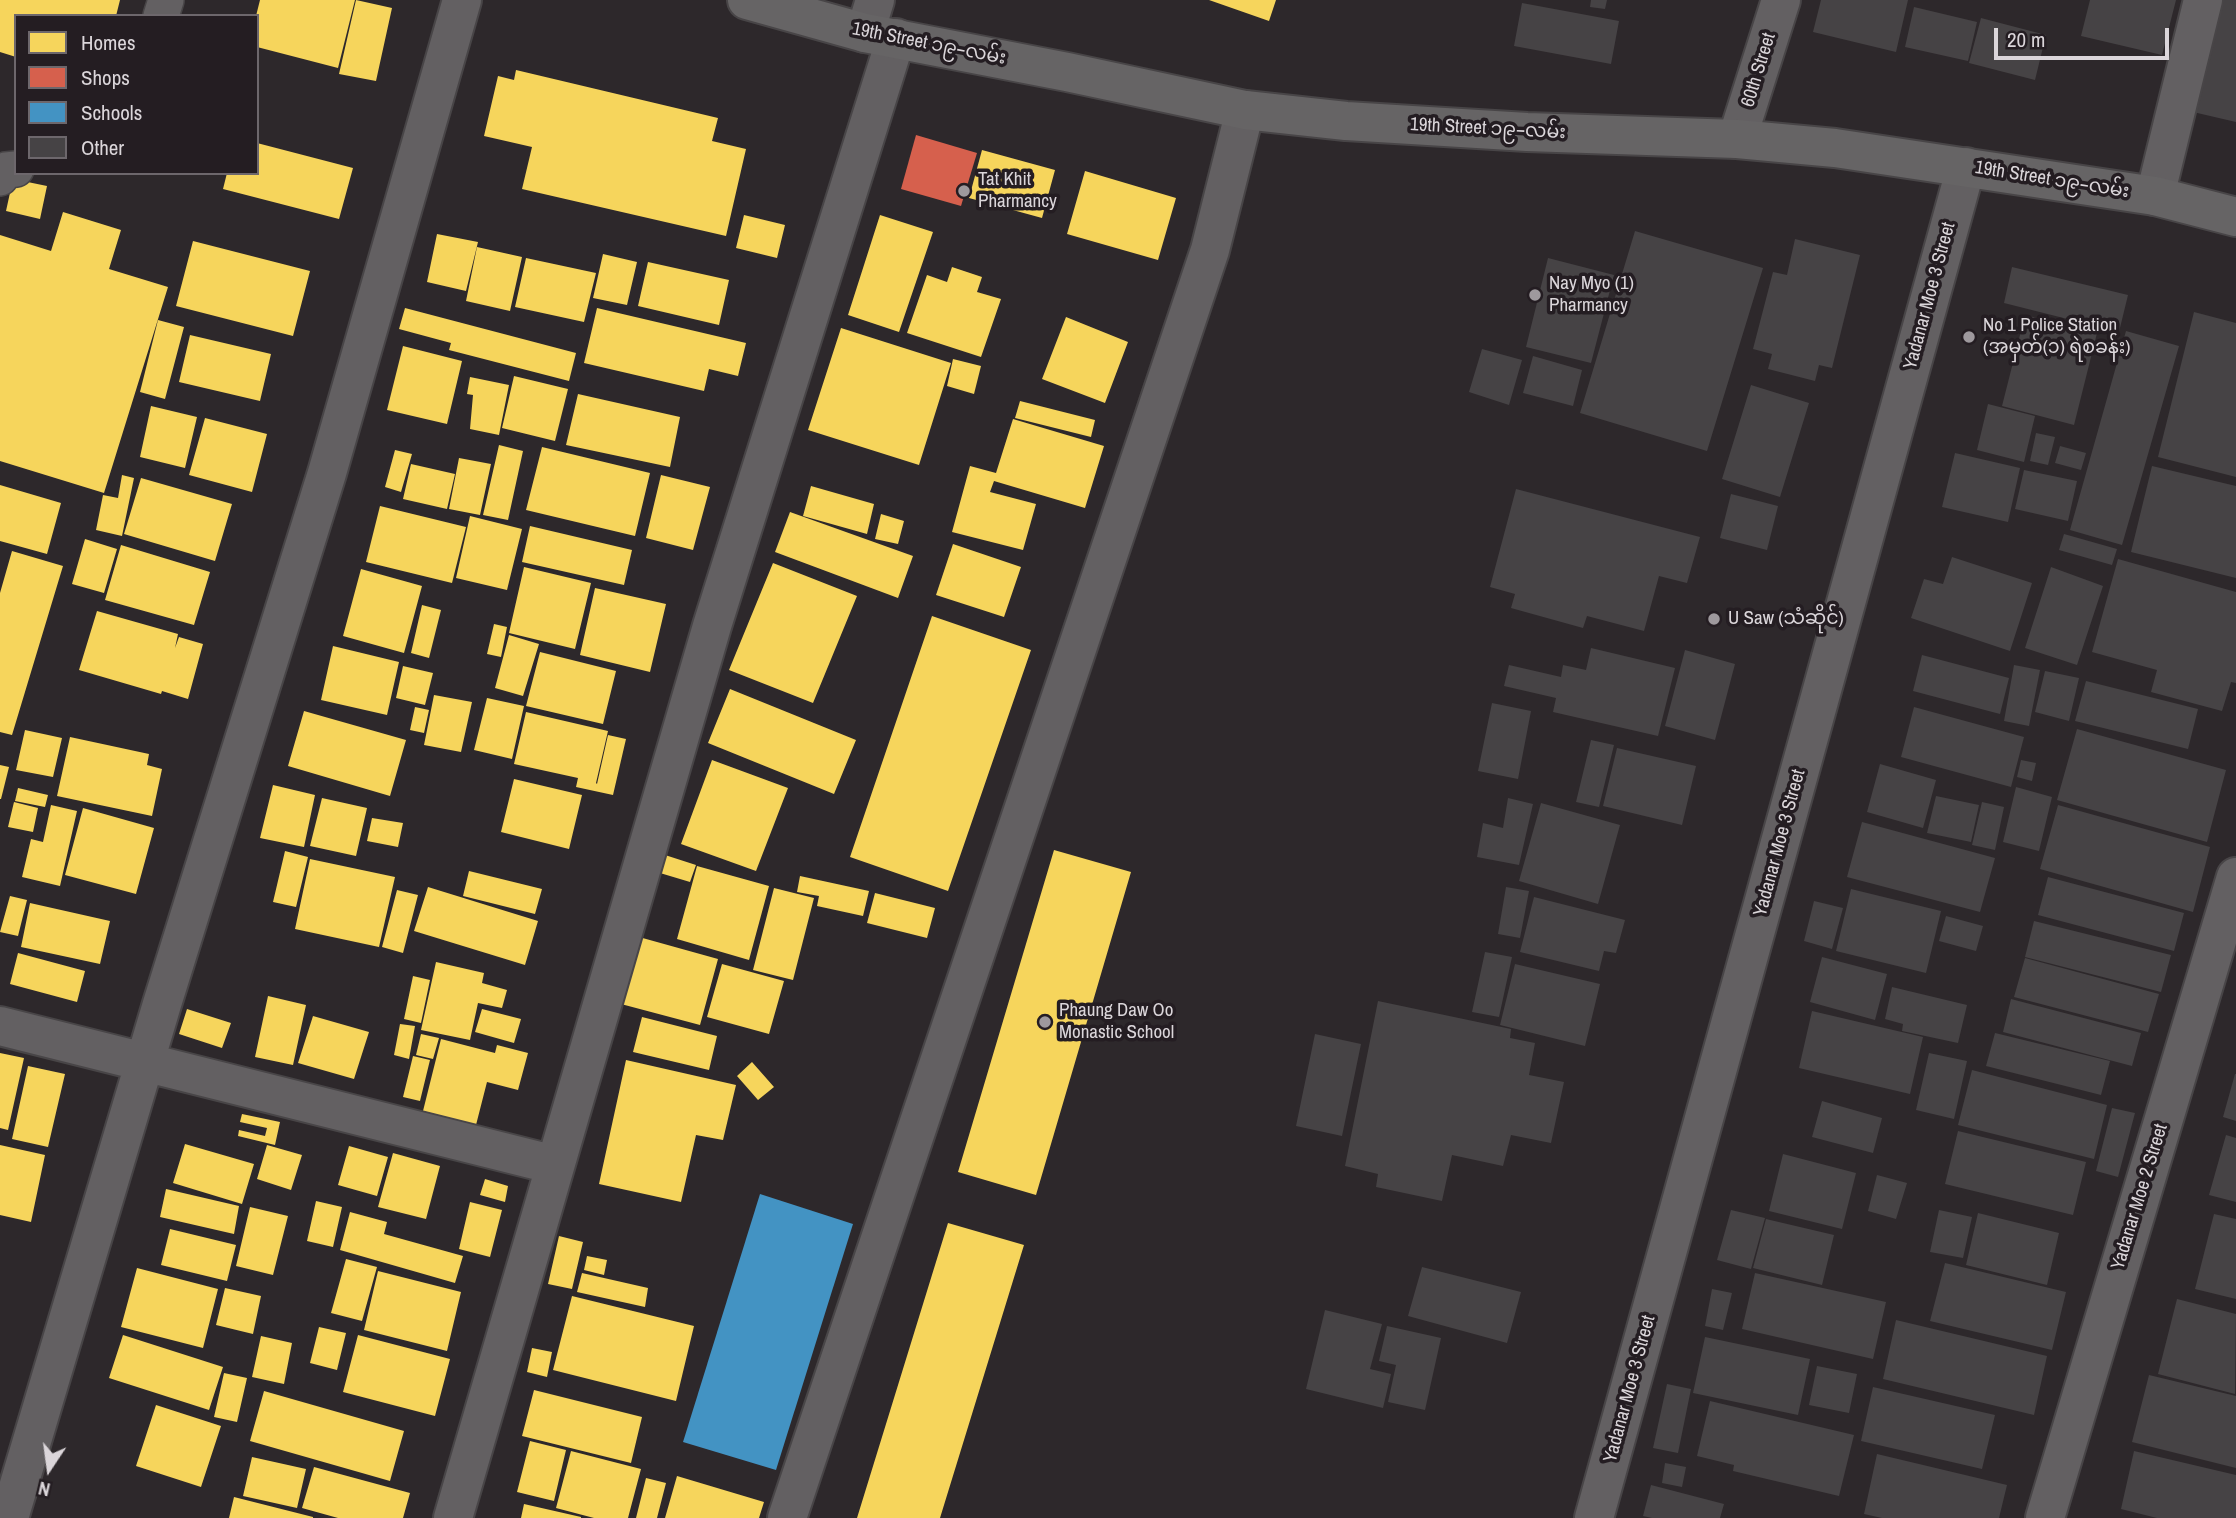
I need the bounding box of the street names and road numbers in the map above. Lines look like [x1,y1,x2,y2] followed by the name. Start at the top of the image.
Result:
[850,18,1008,70] street label: 19th Street ၁၉−လမ်း
[1737,30,1781,110] street label: 60th Street
[1410,114,1566,144] street label: 19th Street ၁၉−လမ်း
[1973,157,2131,203] street label: 19th Street ၁၉−လမ်း
[1899,220,1961,372] street label: Yadanar Moe 3 Street
[1749,767,1811,919] street label: Yadanar Moe 3 Street
[2107,1121,2173,1273] street label: Yadanar Moe 2 Street
[1599,1313,1661,1465] street label: Yadanar Moe 3 Street

